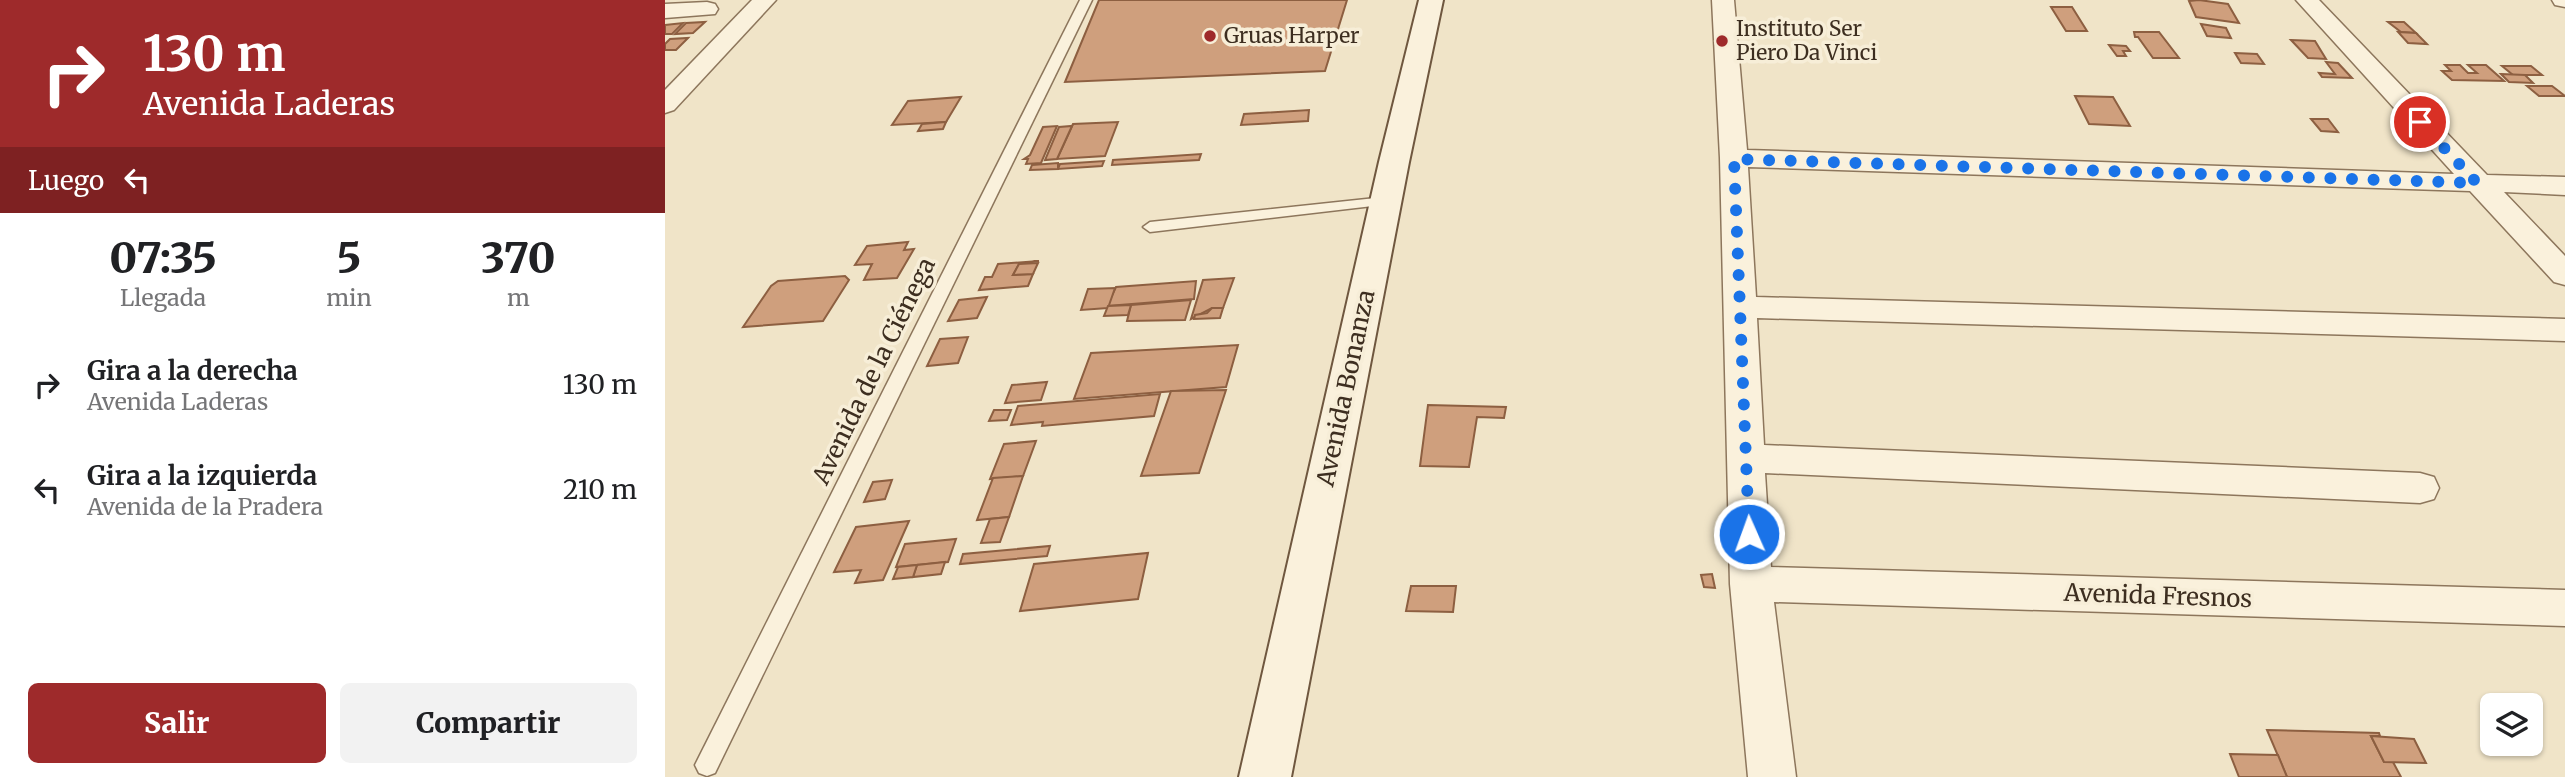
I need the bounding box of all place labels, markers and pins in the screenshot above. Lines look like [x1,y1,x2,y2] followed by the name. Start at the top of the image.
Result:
[1736,15,1877,66] place label: Instituto Ser Piero Da Vinci
[1224,22,1360,49] place label: Gruas Harper
[1202,28,1218,44] marker: Gruas Harper
[1714,33,1730,49] marker: Instituto Ser Piero Da Vinci
[2390,92,2450,152] pin

